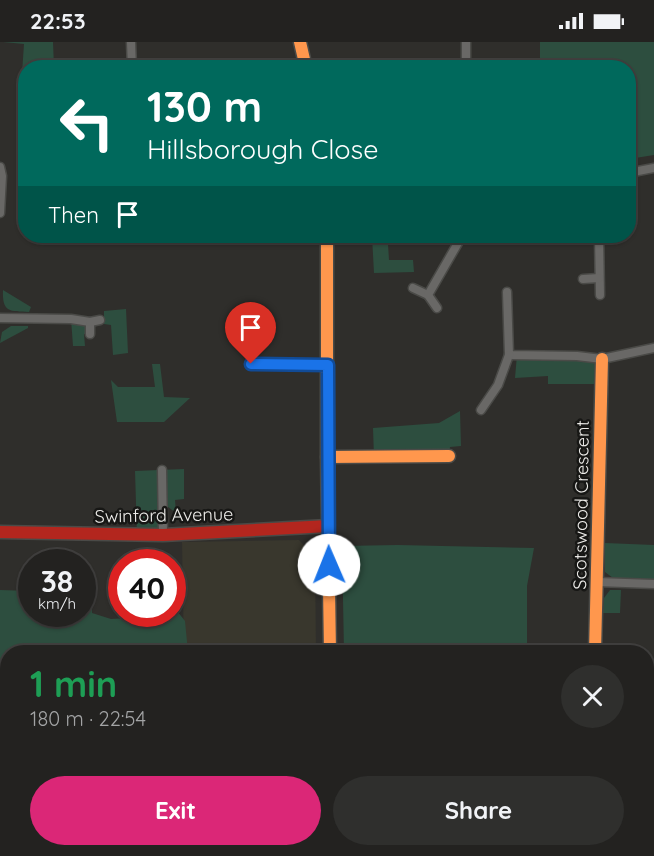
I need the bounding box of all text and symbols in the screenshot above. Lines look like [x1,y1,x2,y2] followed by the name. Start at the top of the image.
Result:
[30,7,86,35] text: 22:53
[147,80,262,133] text: 130 m
[48,84,126,162] icon: left
[147,132,379,166] text: Hillsborough Close
[111,198,144,231] icon: arrive
[48,201,99,229] text: Then
[225,302,276,364] pin
[234,311,267,344] icon: arrive
[568,420,594,590] street label: Scotswood Crescent
[95,502,233,528] street label: Swinford Avenue
[297,533,361,597] position arrow
[108,549,186,627] speed limit sign: 40
[41,562,73,600] text: 38
[38,594,76,613] text: km/h
[30,661,117,706] text: 1 min
[561,665,624,728] button: close
[30,706,146,731] text: 180 m · 22:54
[30,776,321,845] button: Exit
[333,776,624,845] button: Share

